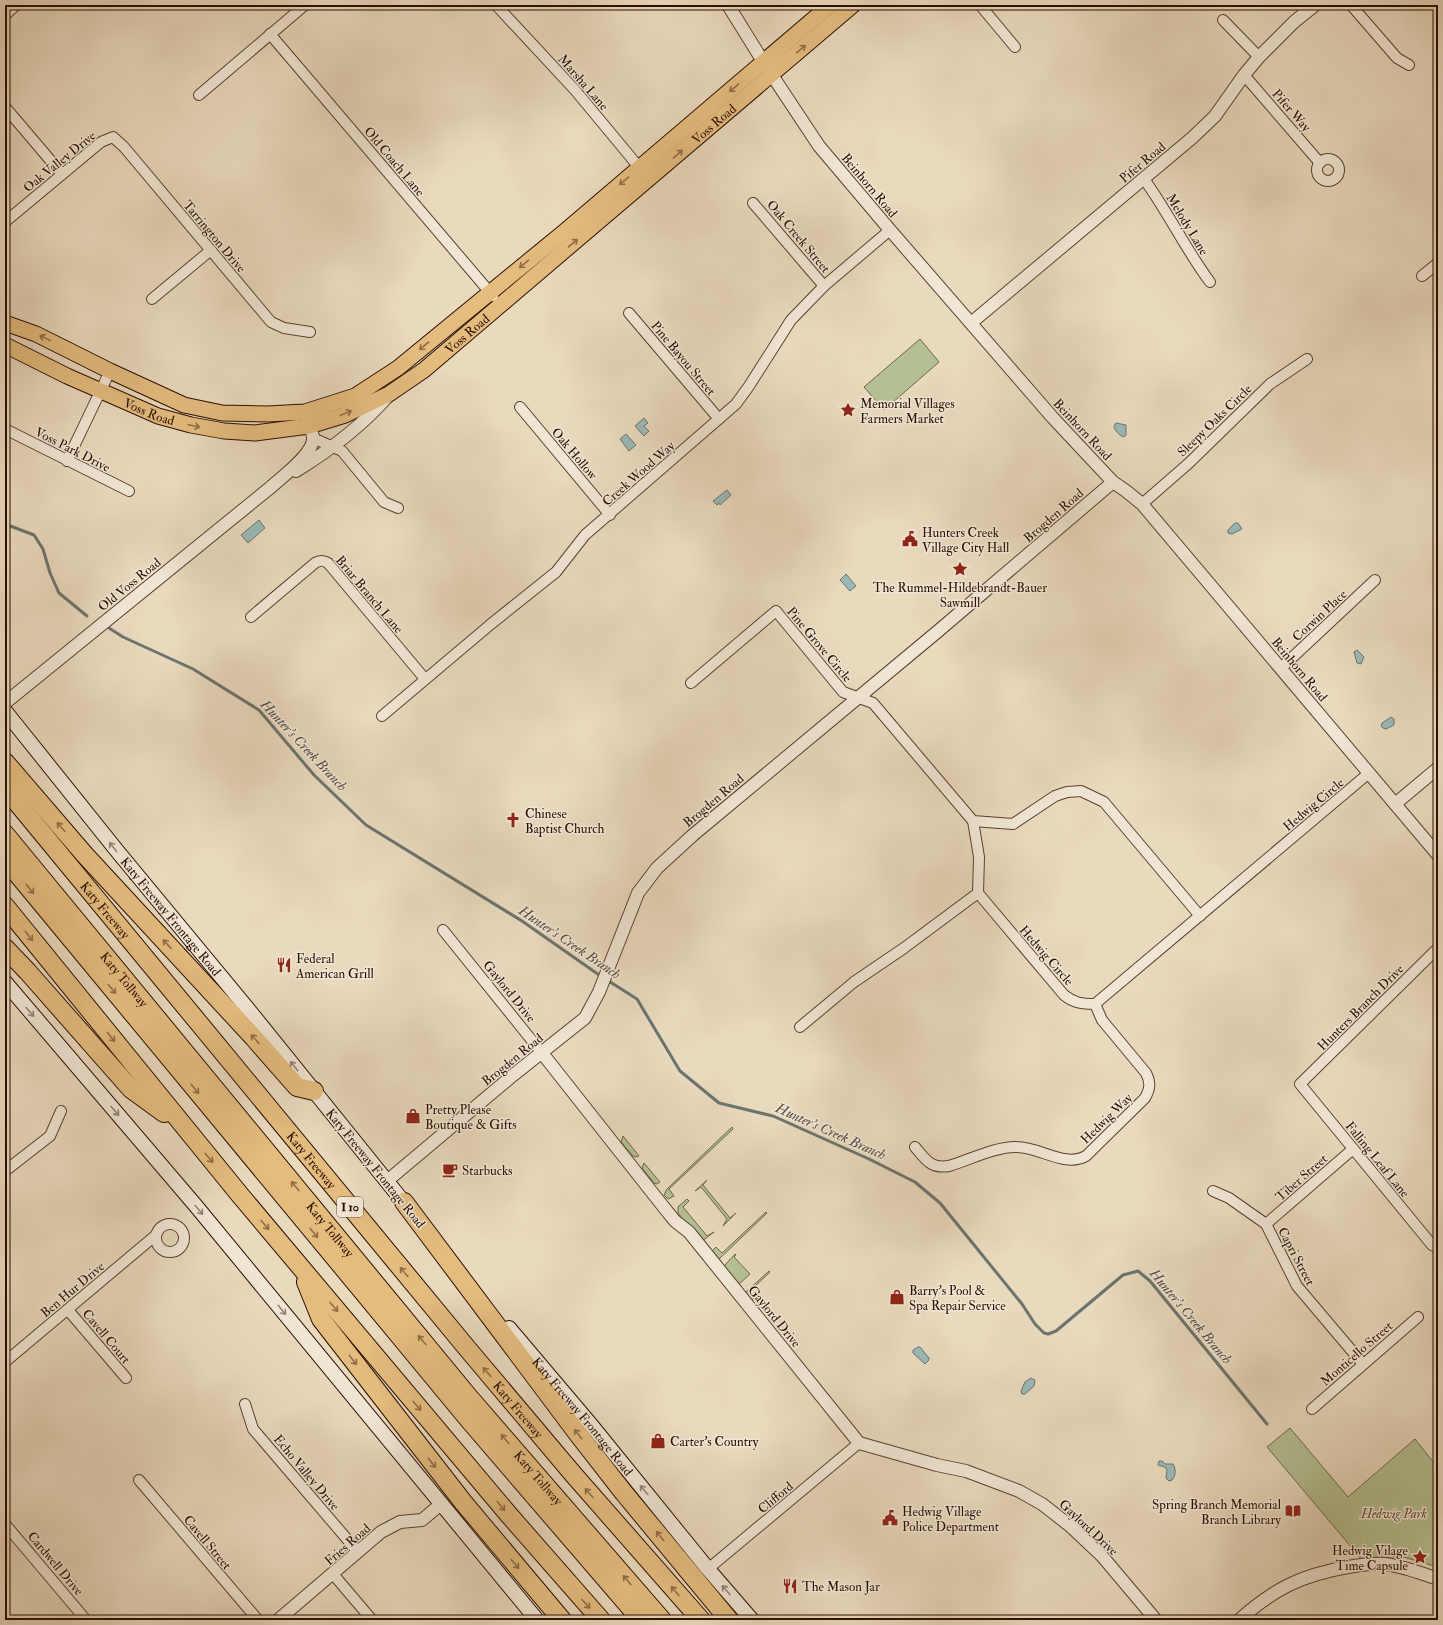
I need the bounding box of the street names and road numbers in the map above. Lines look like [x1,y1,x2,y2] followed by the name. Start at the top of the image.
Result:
[555,51,612,114] street label: Marsha Lane
[1268,86,1314,136] street label: Pifer Way
[689,101,740,148] street label: Voss Road
[361,124,428,200] street label: Old Coach Lane
[20,127,100,197] street label: Oak Valley Drive
[1116,138,1169,187] street label: Pifer Road
[838,150,901,221] street label: Beinhorn Road
[1162,191,1212,259] street label: Melody Lane
[179,197,249,276] street label: Tarrington Drive
[763,197,833,276] street label: Oak Creek Street
[442,311,493,358] street label: Voss Road
[647,318,719,400] street label: Pine Bayou Street
[1174,381,1256,461] street label: Sleepy Oaks Circle
[121,395,177,429] street label: Voss Road
[1050,395,1115,464] street label: Beinhorn Road
[32,424,113,476] street label: Voss Park Drive
[548,425,601,483] street label: Oak Hollow
[599,438,679,510] street label: Creek Wood Way
[1020,485,1087,546] street label: Brogden Road
[332,552,407,637] street label: Briar Branch Lane
[95,554,165,615] street label: Old Voss Road
[1289,586,1351,645] street label: Corwin Place
[783,604,856,686] street label: Pine Grove Circle
[1268,634,1331,705] street label: Beinhorn Road
[680,770,748,831] street label: Brogden Road
[1280,774,1348,835] street label: Hedwig Circle
[117,854,224,980] street label: Katy Freeway Frontage Road
[76,879,133,943] street label: Katy Freeway
[1016,922,1077,989] street label: Hedwig Circle
[96,949,151,1011] street label: Katy Tollway
[479,957,539,1027] street label: Gaylord Drive
[1314,961,1408,1054] street label: Hunters Branch Drive
[479,1030,547,1089] street label: Brogden Road
[1077,1090,1137,1148] street label: Hedwig Way
[321,1106,429,1233] street label: Katy Freeway Frontage Road
[1342,1118,1413,1201] street label: Falling Leaf Lane
[283,1129,339,1193] street label: Katy Freeway
[1272,1151,1331,1205] street label: Tiber Street
[337,1197,363,1217] road number: I 10
[302,1199,357,1262] street label: Katy Tollway
[1273,1225,1318,1289] street label: Capri Street
[38,1258,108,1321] street label: Ben Hur Drive
[744,1282,804,1352] street label: Gaylord Drive
[79,1306,134,1367] street label: Cavell Court
[1317,1318,1396,1389] street label: Monticello Street
[528,1354,636,1480] street label: Katy Freeway Frontage Road
[489,1378,546,1443] street label: Katy Freeway
[269,1431,343,1515] street label: Echo Valley Drive
[510,1448,566,1510] street label: Katy Tollway
[755,1478,797,1517] street label: Clifford
[1055,1496,1122,1560] street label: Gaylord Drive
[180,1512,235,1573] street label: Cavell Street
[321,1520,374,1569] street label: Fries Road
[24,1528,87,1599] street label: Cardwell Drive

